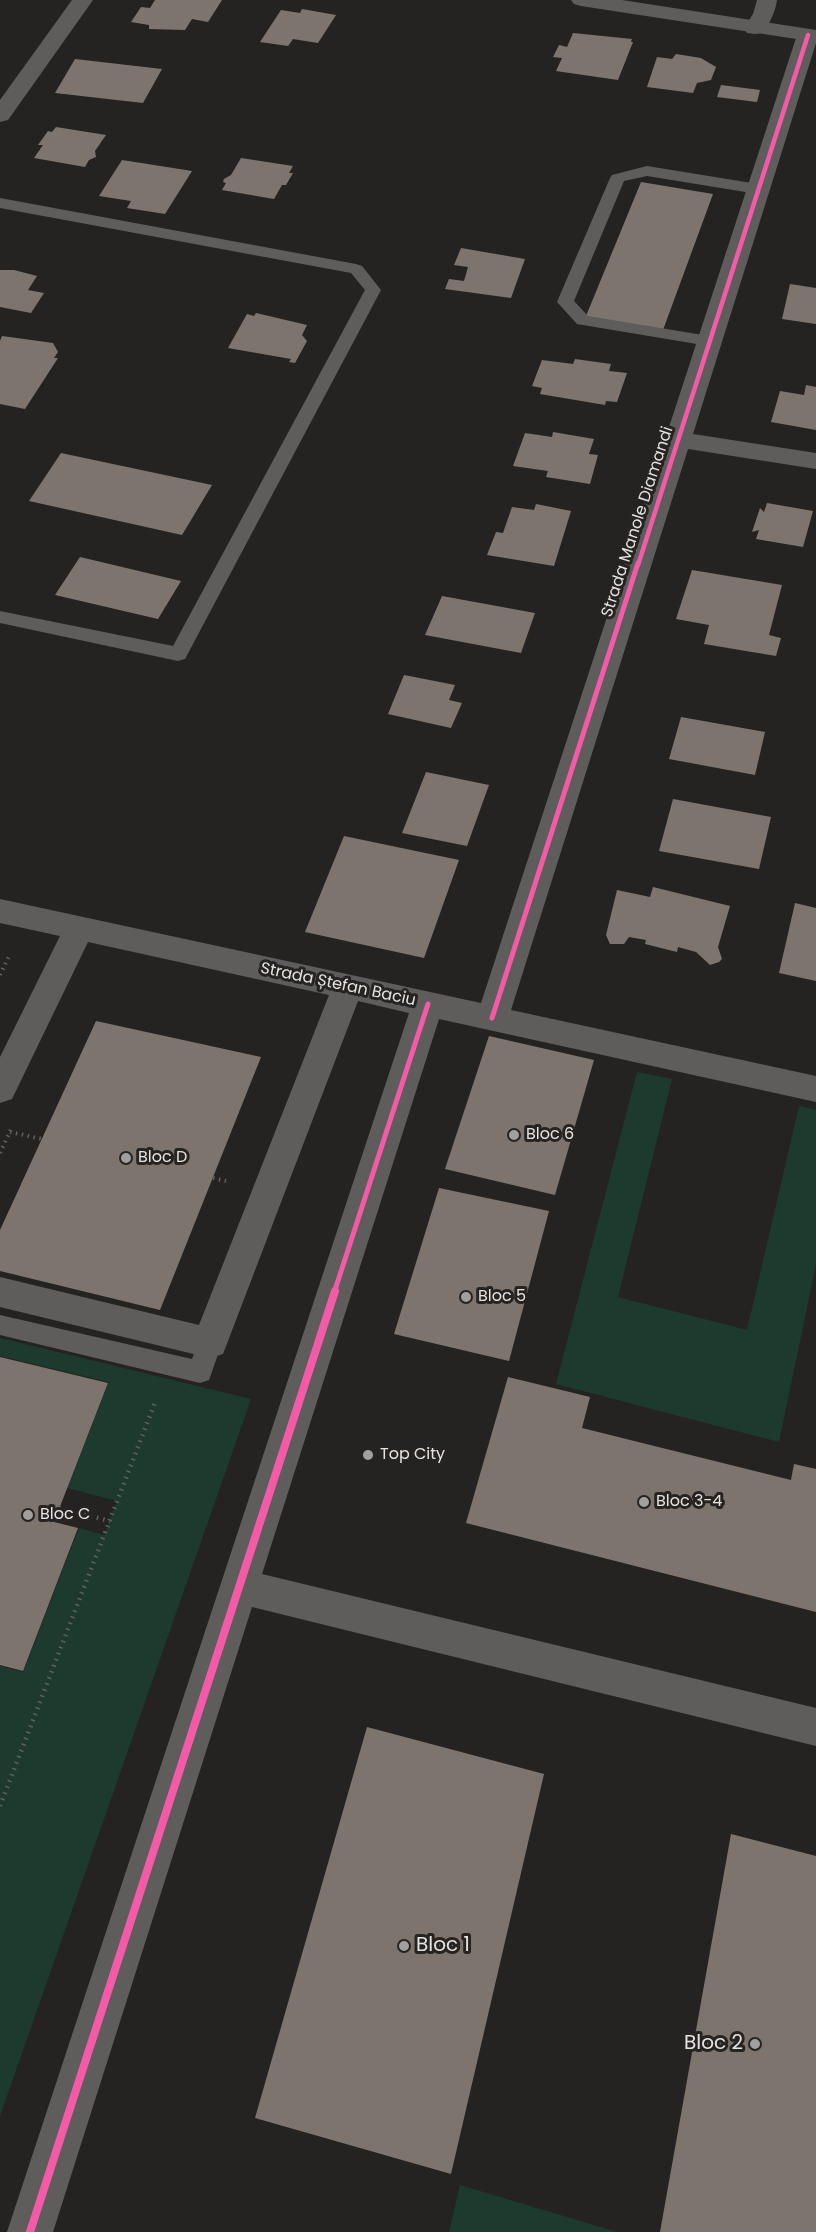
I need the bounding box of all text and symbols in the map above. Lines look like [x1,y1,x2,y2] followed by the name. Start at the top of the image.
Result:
[598,424,678,620] street label: Strada Manole Diamandi
[259,959,417,1011] street label: Strada Ștefan Baciu
[526,1125,574,1145] place label: Bloc 6
[507,1128,521,1142] marker: Bloc 6
[138,1148,187,1168] place label: Bloc D
[119,1151,133,1165] marker: Bloc D
[478,1287,526,1307] place label: Bloc 5
[459,1290,473,1304] marker: Bloc 5
[380,1445,445,1465] place label: Top City
[361,1448,375,1462] marker: Top City
[656,1492,722,1512] place label: Bloc 3-4
[637,1495,651,1509] marker: Bloc 3-4
[40,1505,90,1525] place label: Bloc C
[21,1508,35,1522] marker: Bloc C
[416,1934,470,1958] place label: Bloc 1
[397,1939,411,1953] marker: Bloc 1
[684,2032,743,2056] place label: Bloc 2
[748,2037,762,2051] marker: Bloc 2

